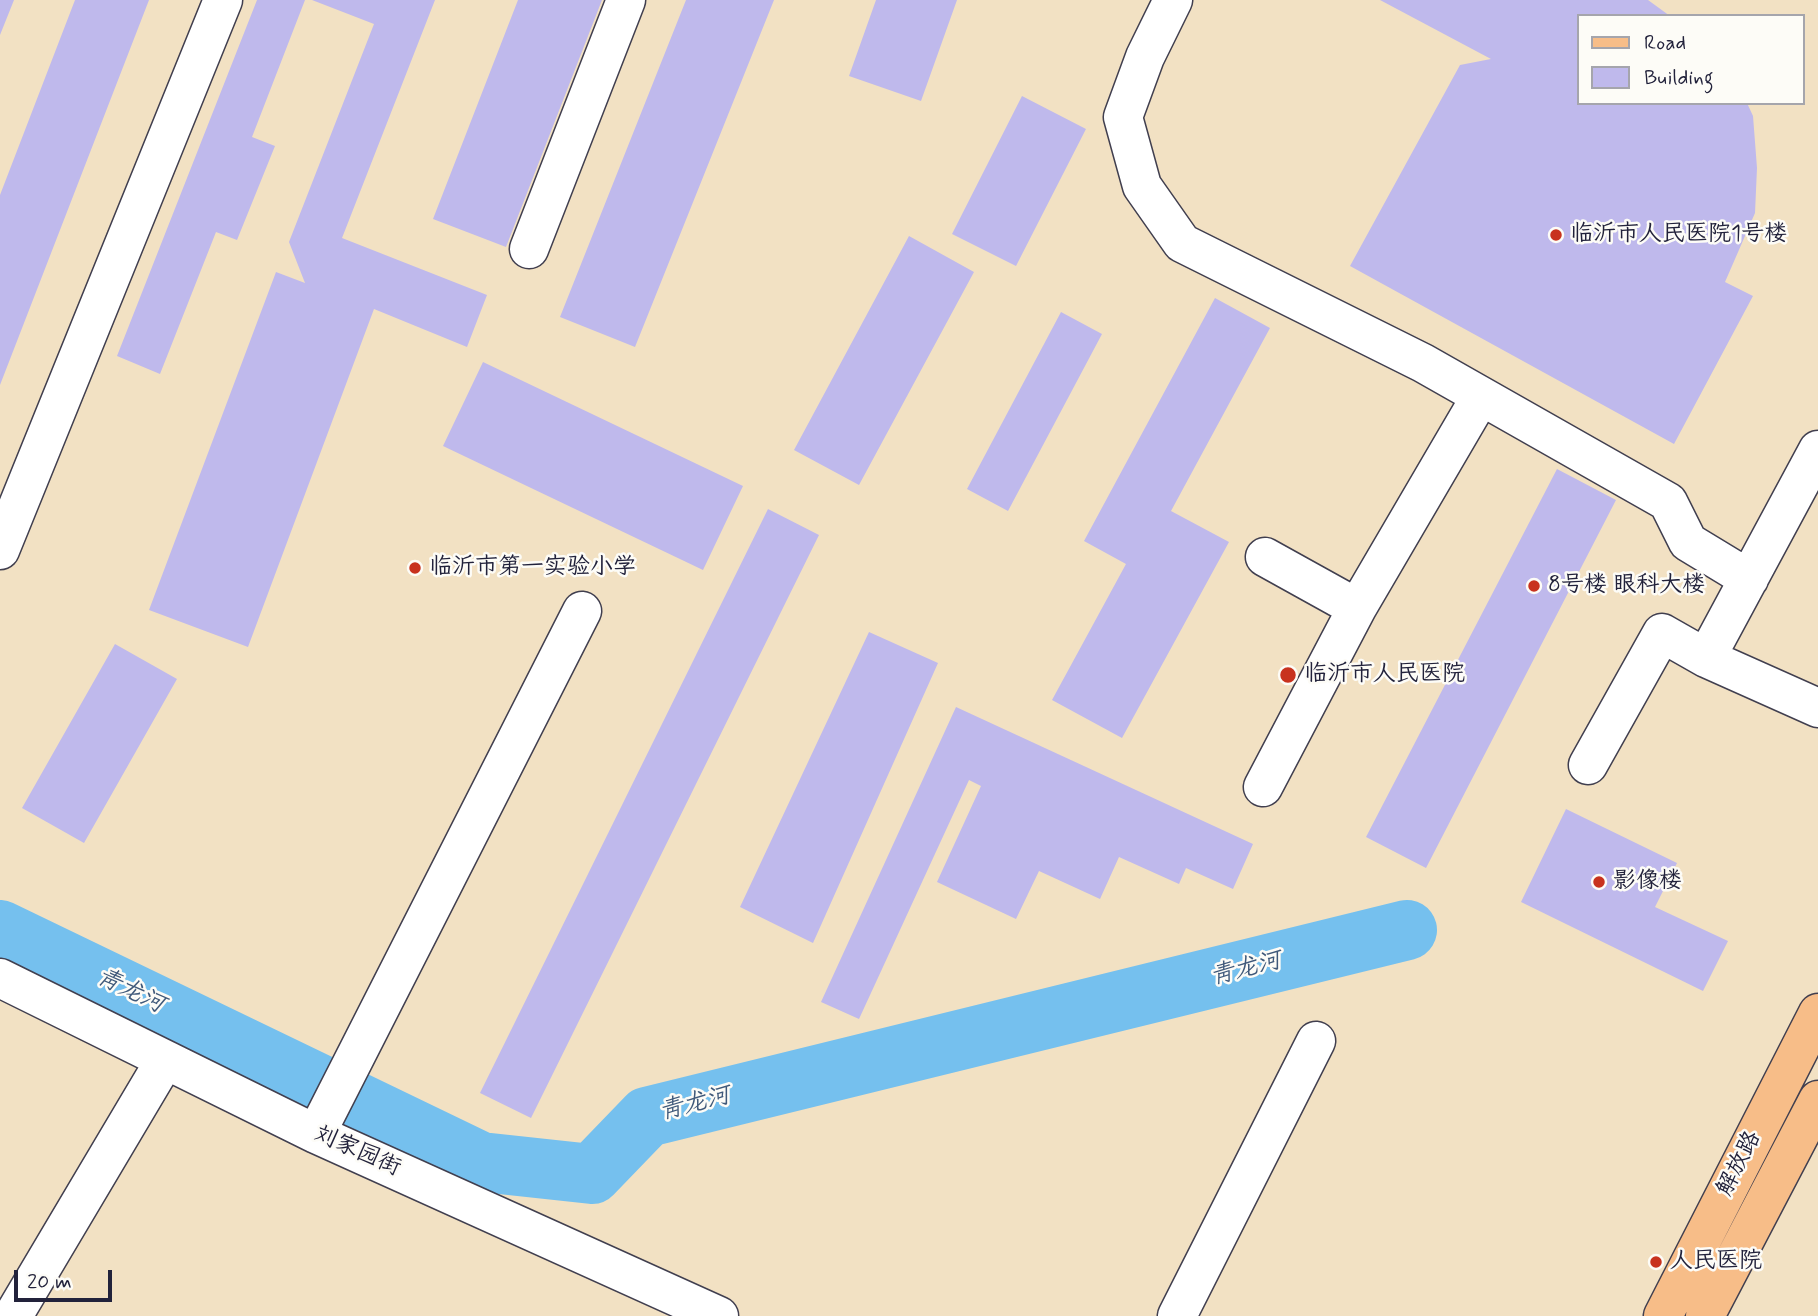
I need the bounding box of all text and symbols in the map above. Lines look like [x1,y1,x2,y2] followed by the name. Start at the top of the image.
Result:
[1576,14,1804,105] legend
[1644,29,1686,57] text: Road
[1644,64,1714,92] text: Building
[1570,221,1787,249] place label: 临沂市人民医院1号楼
[1548,227,1564,243] marker: 临沂市人民医院1号楼
[429,554,636,582] place label: 临沂市第一实验小学
[407,560,423,576] marker: 临沂市第一实验小学
[1548,572,1705,600] place label: 8号楼 眼科大楼
[1526,578,1542,594] marker: 8号楼 眼科大楼
[1304,661,1465,689] place label: 临沂市人民医院
[1278,665,1298,685] marker: 临沂市人民医院
[1613,868,1682,896] place label: 影像楼
[1591,874,1607,890] marker: 影像楼
[1208,947,1284,993] water label: 青龙河
[91,963,169,1021] water label: 青龙河
[657,1082,733,1128] water label: 青龙河
[309,1121,405,1183] street label: 刘家园街
[1712,1127,1768,1201] street label: 解放路
[1670,1248,1762,1276] place label: 人民医院
[1648,1254,1664,1270] marker: 人民医院
[18,1256,116,1300] scale bar
[27,1268,72,1296] text: 20 m

